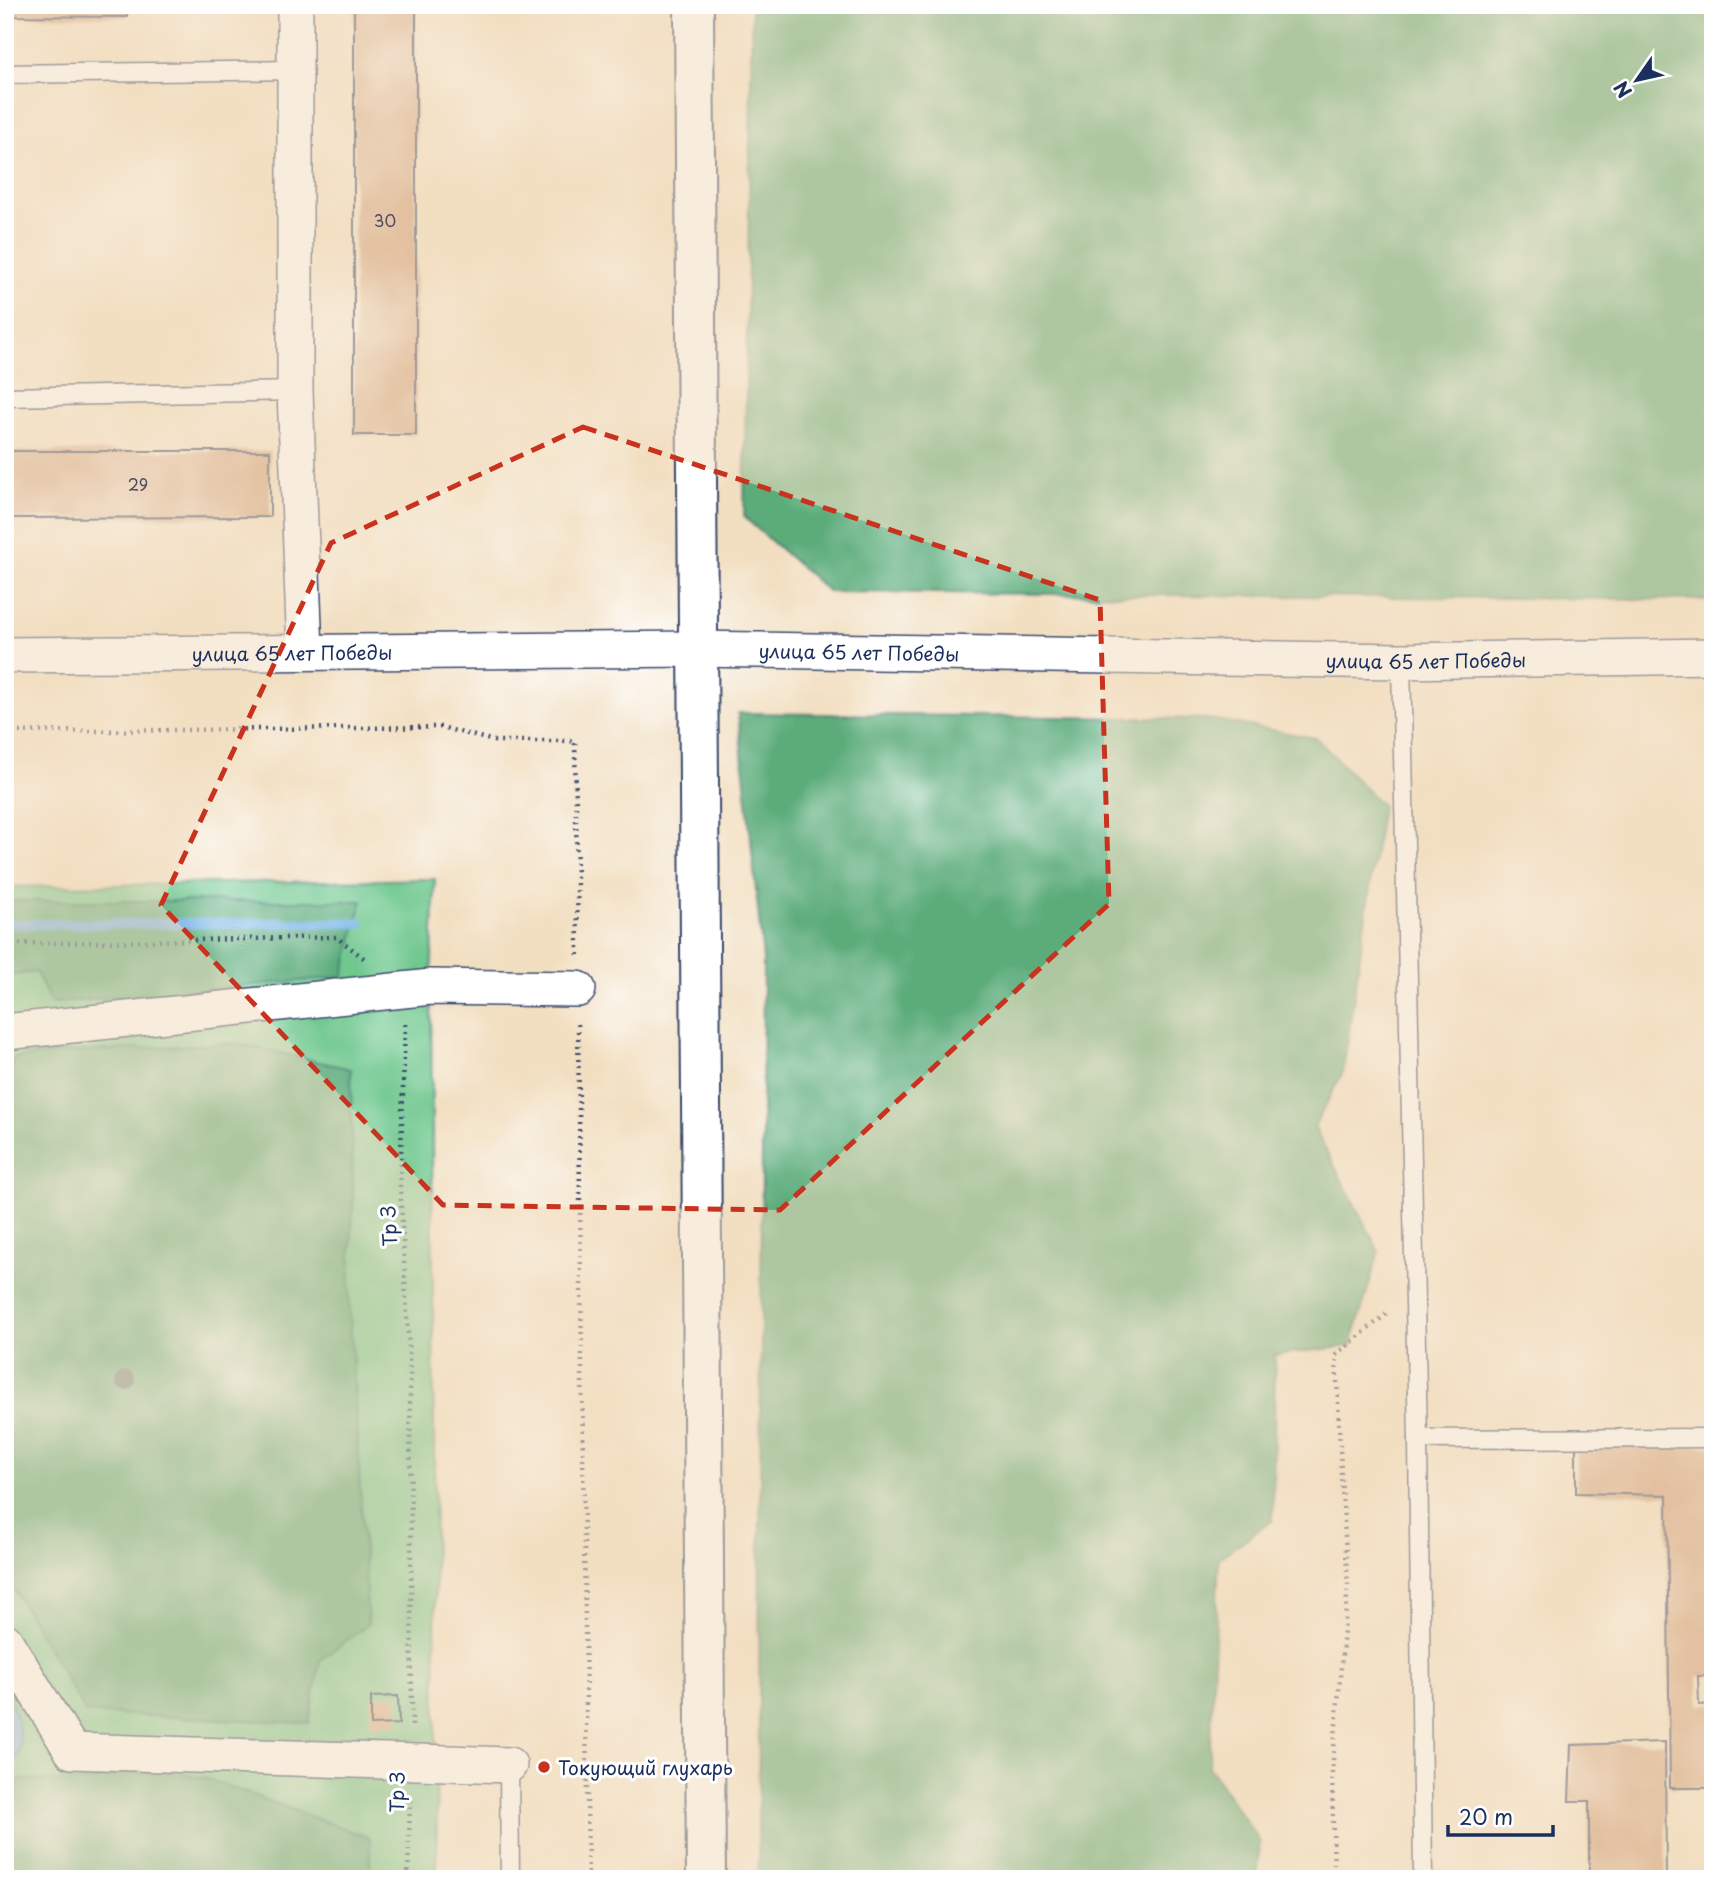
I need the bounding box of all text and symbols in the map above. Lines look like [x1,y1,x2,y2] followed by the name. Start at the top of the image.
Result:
[1602,46,1672,116] north arrow
[1606,76,1638,104] text: N
[374,208,396,232] house number: 30
[128,472,148,496] house number: 29
[758,636,960,667] street label: улица 65 лет Победы
[192,638,392,667] street label: улица 65 лет Победы
[1325,645,1526,675] street label: улица 65 лет Победы
[373,1205,403,1247] street label: Тр З
[558,1753,733,1781] place label: Токующий глухарь
[536,1759,552,1775] marker: Токующий глухарь
[382,1771,410,1813] street label: Тр З
[1448,1793,1554,1837] scale bar
[1459,1800,1513,1832] text: 20 m

